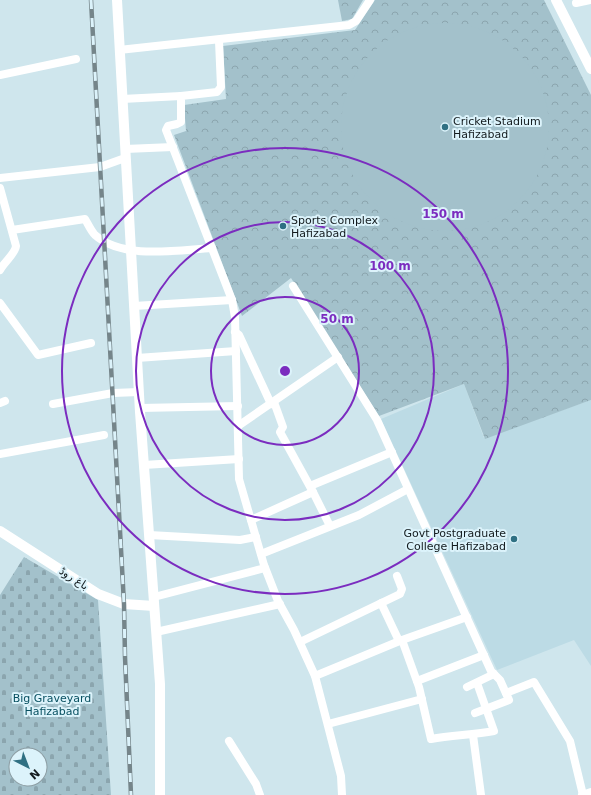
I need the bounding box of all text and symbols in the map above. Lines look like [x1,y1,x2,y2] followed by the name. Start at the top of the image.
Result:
[453,115,541,141] place label: Cricket Stadium Hafizabad
[440,122,450,132] marker: Cricket Stadium Hafizabad
[422,207,464,221] text: 150 m
[291,214,378,240] place label: Sports Complex Hafizabad
[278,221,288,231] marker: Sports Complex Hafizabad
[369,259,411,273] text: 100 m
[320,312,354,326] text: 50 m
[278,364,292,378] centre of rings
[403,527,506,553] place label: Govt Postgraduate College Hafizabad
[509,534,519,544] marker: Govt Postgraduate College Hafizabad
[57,564,91,593] street label: باغ روڈ
[13,692,91,718] park label: Big Graveyard Hafizabad
[8,747,48,787] north arrow
[27,766,42,782] text: N

